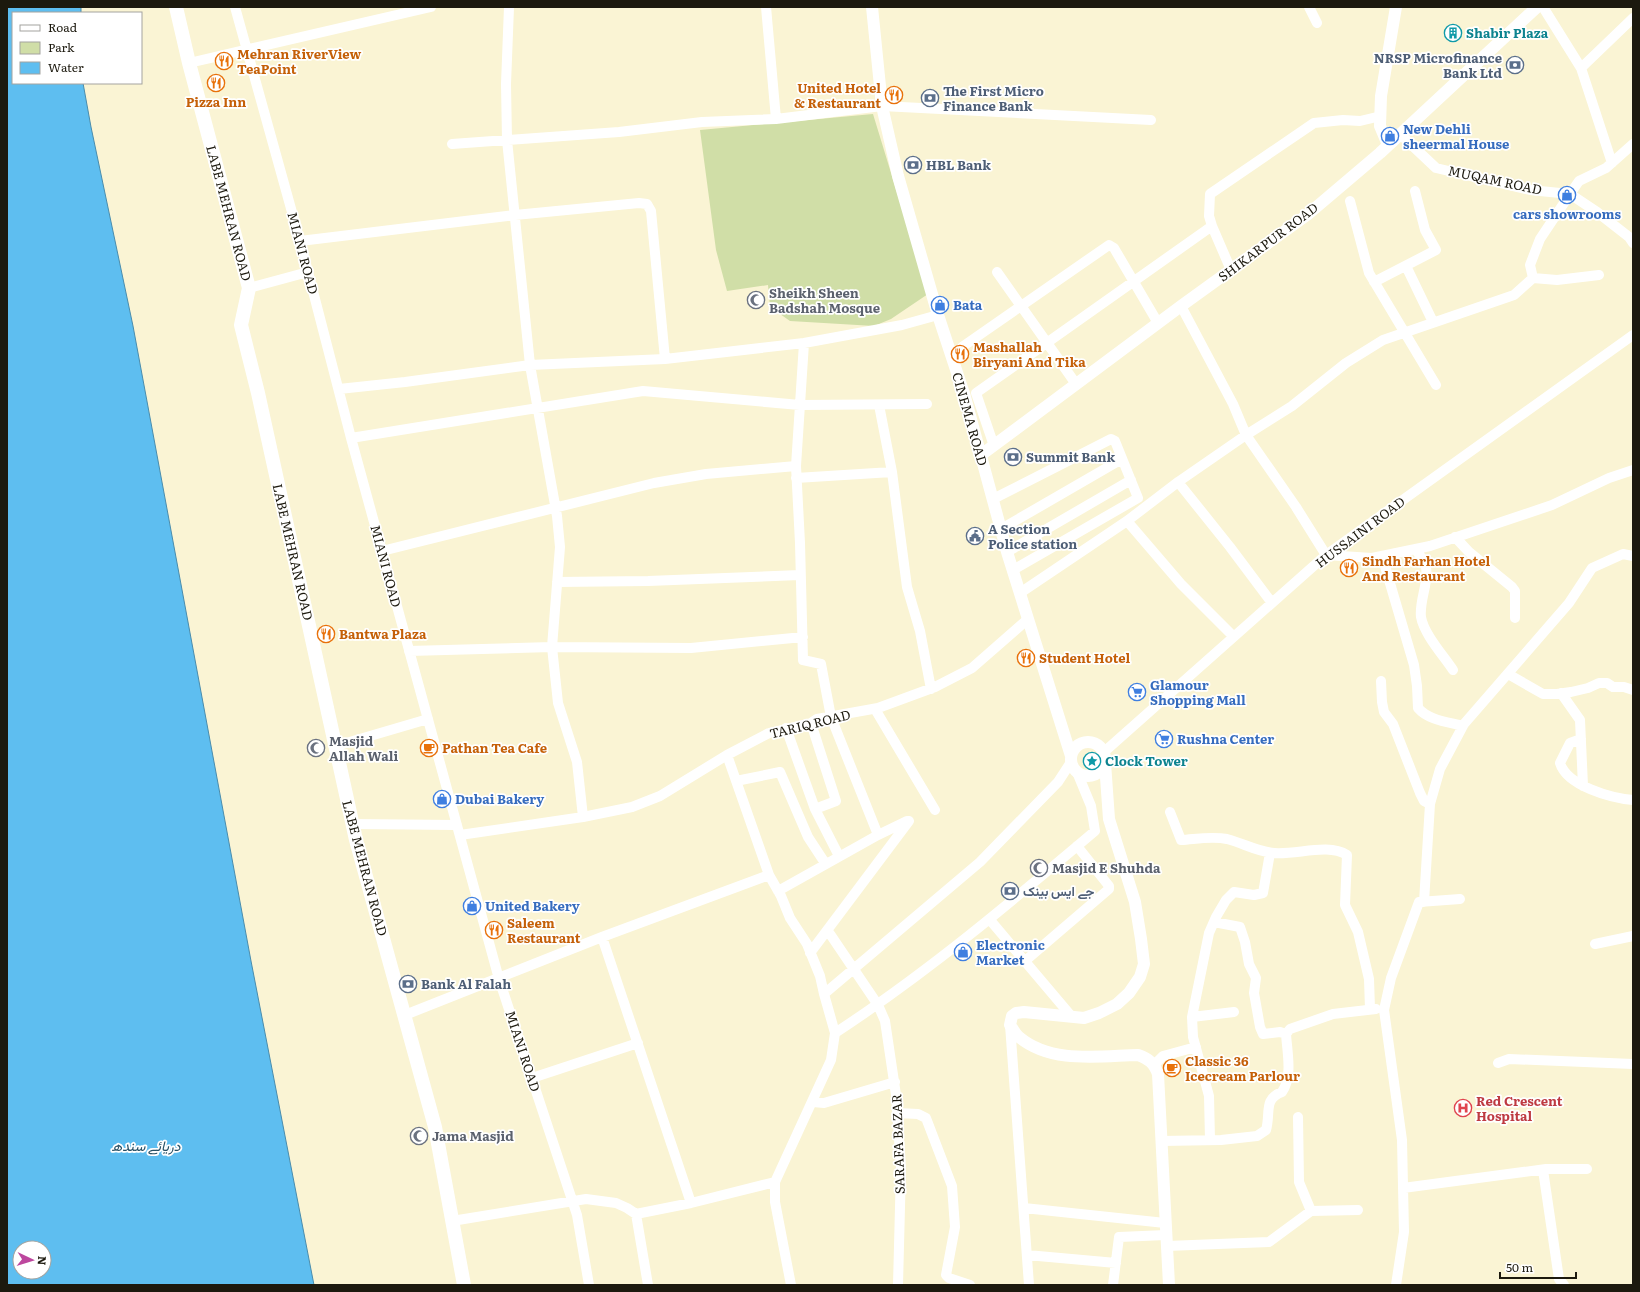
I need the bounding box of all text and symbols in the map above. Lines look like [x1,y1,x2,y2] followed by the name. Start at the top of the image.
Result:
[12,12,142,84] legend
[48,18,78,36] text: Road
[1443,23,1463,43] building icon: Shabir Plaza
[1466,23,1549,42] place label: Shabir Plaza
[48,38,75,56] text: Park
[237,44,362,78] place label: Mehran RiverView TeaPoint
[1374,48,1502,82] place label: NRSP Microfinance Bank Ltd
[214,51,234,71] restaurant icon: Mehran RiverView TeaPoint
[1505,55,1525,75] bank icon: NRSP Microfinance Bank Ltd
[48,58,84,76] text: Water
[206,73,226,93] restaurant icon: Pizza Inn
[794,78,881,112] place label: United Hotel & Restaurant
[943,81,1044,115] place label: The First Micro Finance Bank
[884,85,904,105] restaurant icon: United Hotel & Restaurant
[920,88,940,108] bank icon: The First Micro Finance Bank
[186,92,246,111] place label: Pizza Inn
[1403,119,1509,153] place label: New Dehli sheermal House
[1380,126,1400,146] shop icon: New Dehli sheermal House
[202,143,257,283] street label: LABE MEHRAN ROAD
[903,155,923,175] bank icon: HBL Bank
[926,155,991,174] place label: HBL Bank
[1446,160,1544,199] street label: MUQAM ROAD
[1557,185,1577,205] shop icon: cars showrooms
[1214,198,1322,286] street label: SHIKARPUR ROAD
[1513,204,1621,223] place label: cars showrooms
[283,210,324,296] street label: MIANI ROAD
[769,283,880,317] place label: Sheikh Sheen Badshah Mosque
[746,290,766,310] mosque icon: Sheikh Sheen Badshah Mosque
[930,295,950,315] shop icon: Bata
[953,295,983,314] place label: Bata
[973,337,1086,371] place label: Mashallah Biryani And Tika
[950,344,970,364] restaurant icon: Mashallah Biryani And Tika
[948,370,993,468] street label: CINEMA ROAD
[1003,447,1023,467] bank icon: Summit Bank
[1026,447,1116,466] place label: Summit Bank
[269,482,318,622] street label: LABE MEHRAN ROAD
[1311,492,1409,572] street label: HUSSAINI ROAD
[988,519,1077,553] place label: A Section Police station
[366,523,407,609] street label: MIANI ROAD
[965,526,985,546] public building icon: A Section Police station
[1362,551,1490,585] place label: Sindh Farhan Hotel And Restaurant
[1339,558,1359,578] restaurant icon: Sindh Farhan Hotel And Restaurant
[316,624,336,644] restaurant icon: Bantwa Plaza
[339,624,427,643] place label: Bantwa Plaza
[1016,648,1036,668] restaurant icon: Student Hotel
[1039,648,1130,667] place label: Student Hotel
[1150,675,1246,709] place label: Glamour Shopping Mall
[1127,682,1147,702] supermarket icon: Glamour Shopping Mall
[767,704,852,743] street label: TARIQ ROAD
[1154,729,1174,749] supermarket icon: Rushna Center
[1177,729,1274,748] place label: Rushna Center
[329,731,398,765] place label: Masjid Allah Wali
[306,738,326,758] mosque icon: Masjid Allah Wali
[419,738,439,758] cafe icon: Pathan Tea Cafe
[442,738,547,757] place label: Pathan Tea Cafe
[1082,751,1102,771] place icon: Clock Tower
[1105,751,1188,770] place label: Clock Tower
[432,789,452,809] shop icon: Dubai Bakery
[455,789,544,808] place label: Dubai Bakery
[338,798,393,938] street label: LABE MEHRAN ROAD
[1029,858,1049,878] mosque icon: Masjid E Shuhda
[1052,858,1161,877] place label: Masjid E Shuhda
[1000,881,1020,901] bank icon: جے ایس بینک
[1023,881,1094,900] place label: جے ایس بینک
[462,896,482,916] shop icon: United Bakery
[485,896,580,915] place label: United Bakery
[507,913,581,947] place label: Saleem Restaurant
[484,920,504,940] restaurant icon: Saleem Restaurant
[976,935,1045,969] place label: Electronic Market
[953,942,973,962] shop icon: Electronic Market
[398,974,418,994] bank icon: Bank Al Falah
[421,974,511,993] place label: Bank Al Falah
[501,1008,546,1094] street label: MIANI ROAD
[1185,1051,1300,1085] place label: Classic 36 Icecream Parlour
[1162,1058,1182,1078] cafe icon: Classic 36 Icecream Parlour
[1476,1091,1563,1125] place label: Red Crescent Hospital
[886,1093,909,1195] street label: SARAFA BAZAR
[1453,1098,1473,1118] hospital icon: Red Crescent Hospital
[409,1126,429,1146] mosque icon: Jama Masjid
[432,1126,514,1145] place label: Jama Masjid
[112,1135,181,1155] water label: دریائے سندھ
[12,1240,52,1280] north arrow
[1500,1254,1576,1280] scale bar
[35,1256,51,1266] text: N
[1506,1258,1533,1276] text: 50 m

